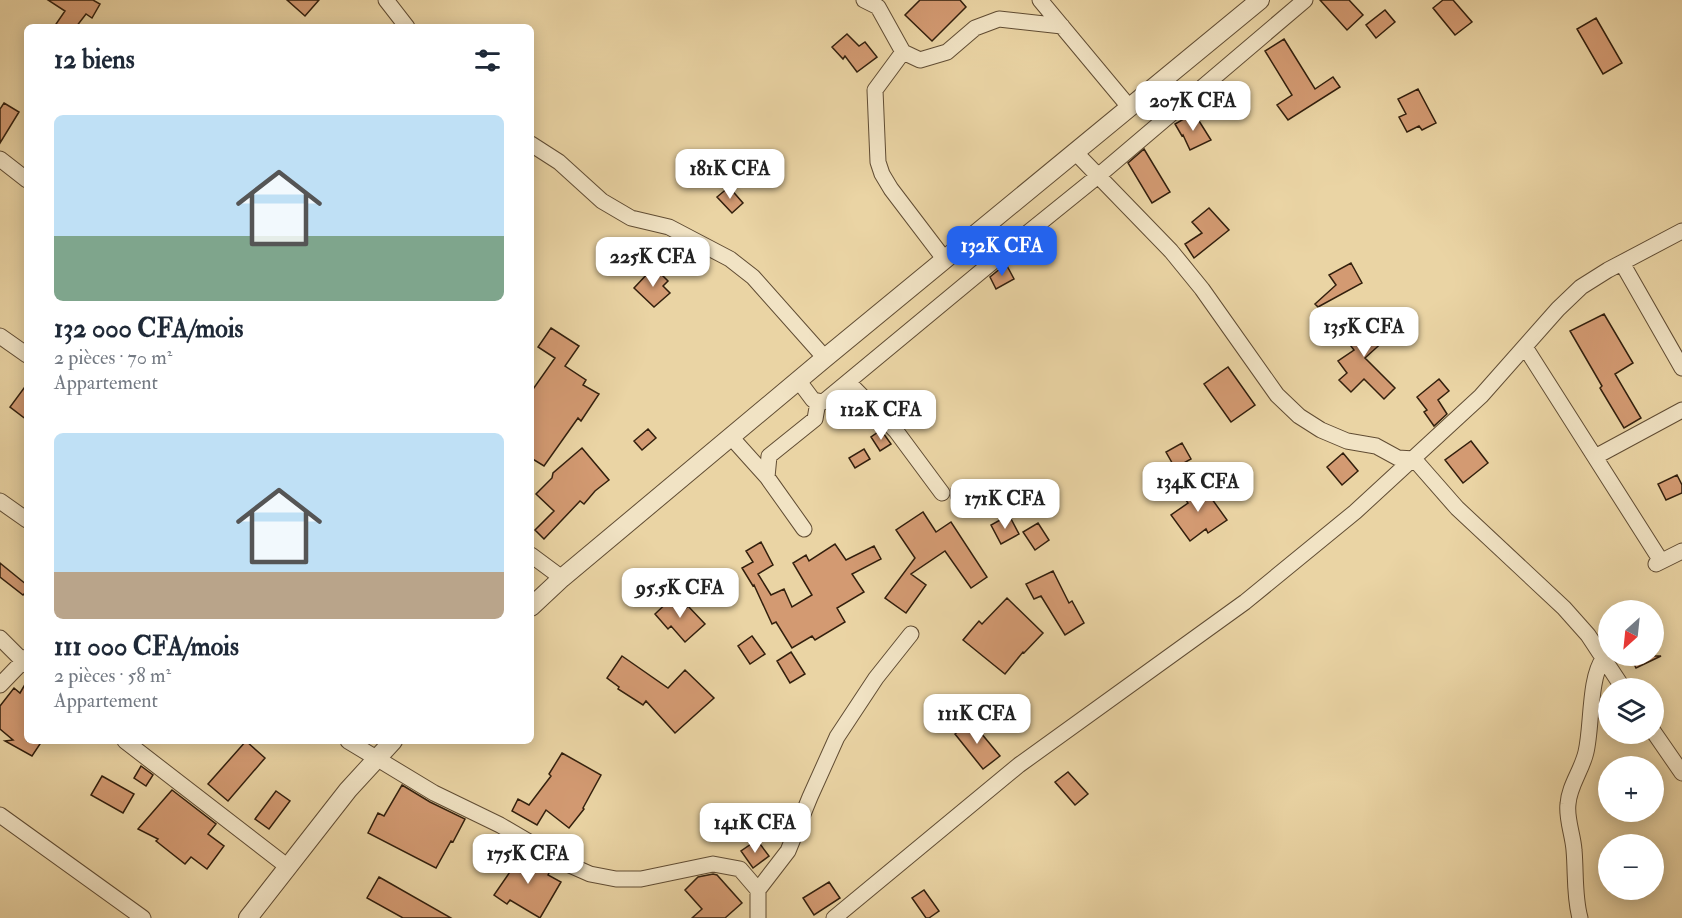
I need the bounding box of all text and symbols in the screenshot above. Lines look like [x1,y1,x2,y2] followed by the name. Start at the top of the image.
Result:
[54,44,135,76] text: 12 biens
[471,44,504,77] icon: filters
[1131,81,1255,132] pin: 207K CFA
[1149,88,1237,113] text: 207K CFA
[668,149,792,200] pin: 181K CFA
[225,154,333,262] icon: home
[689,156,771,181] text: 181K CFA
[940,226,1064,277] pin: 132K CFA
[961,233,1043,258] text: 132K CFA
[591,237,715,288] pin: 225K CFA
[610,244,696,269] text: 225K CFA
[1302,307,1426,358] pin: 135K CFA
[54,313,244,345] text: 132 000 CFA/mois
[1323,314,1405,339] text: 135K CFA
[54,345,172,370] text: 2 pièces · 70 m²
[54,370,158,395] text: Appartement
[819,390,943,441] pin: 112K CFA
[840,397,922,422] text: 112K CFA
[1136,462,1260,513] pin: 134K CFA
[1157,469,1240,494] text: 134K CFA
[225,472,333,580] icon: home
[943,479,1067,530] pin: 171K CFA
[965,486,1045,511] text: 171K CFA
[611,568,749,619] pin: 95.5K CFA
[636,575,724,600] text: 95.5K CFA
[1598,600,1664,666] north arrow
[1598,600,1664,900] map controls
[54,631,239,663] text: 111 000 CFA/mois
[54,663,171,688] text: 2 pièces · 58 m²
[1598,678,1664,744] button: layers
[54,688,158,713] text: Appartement
[915,694,1039,745] pin: 111K CFA
[938,701,1016,726] text: 111K CFA
[1598,756,1664,822] button: +
[693,803,817,854] pin: 141K CFA
[714,810,796,835] text: 141K CFA
[466,834,590,885] pin: 175K CFA
[1598,834,1664,900] button: −
[487,841,569,866] text: 175K CFA

